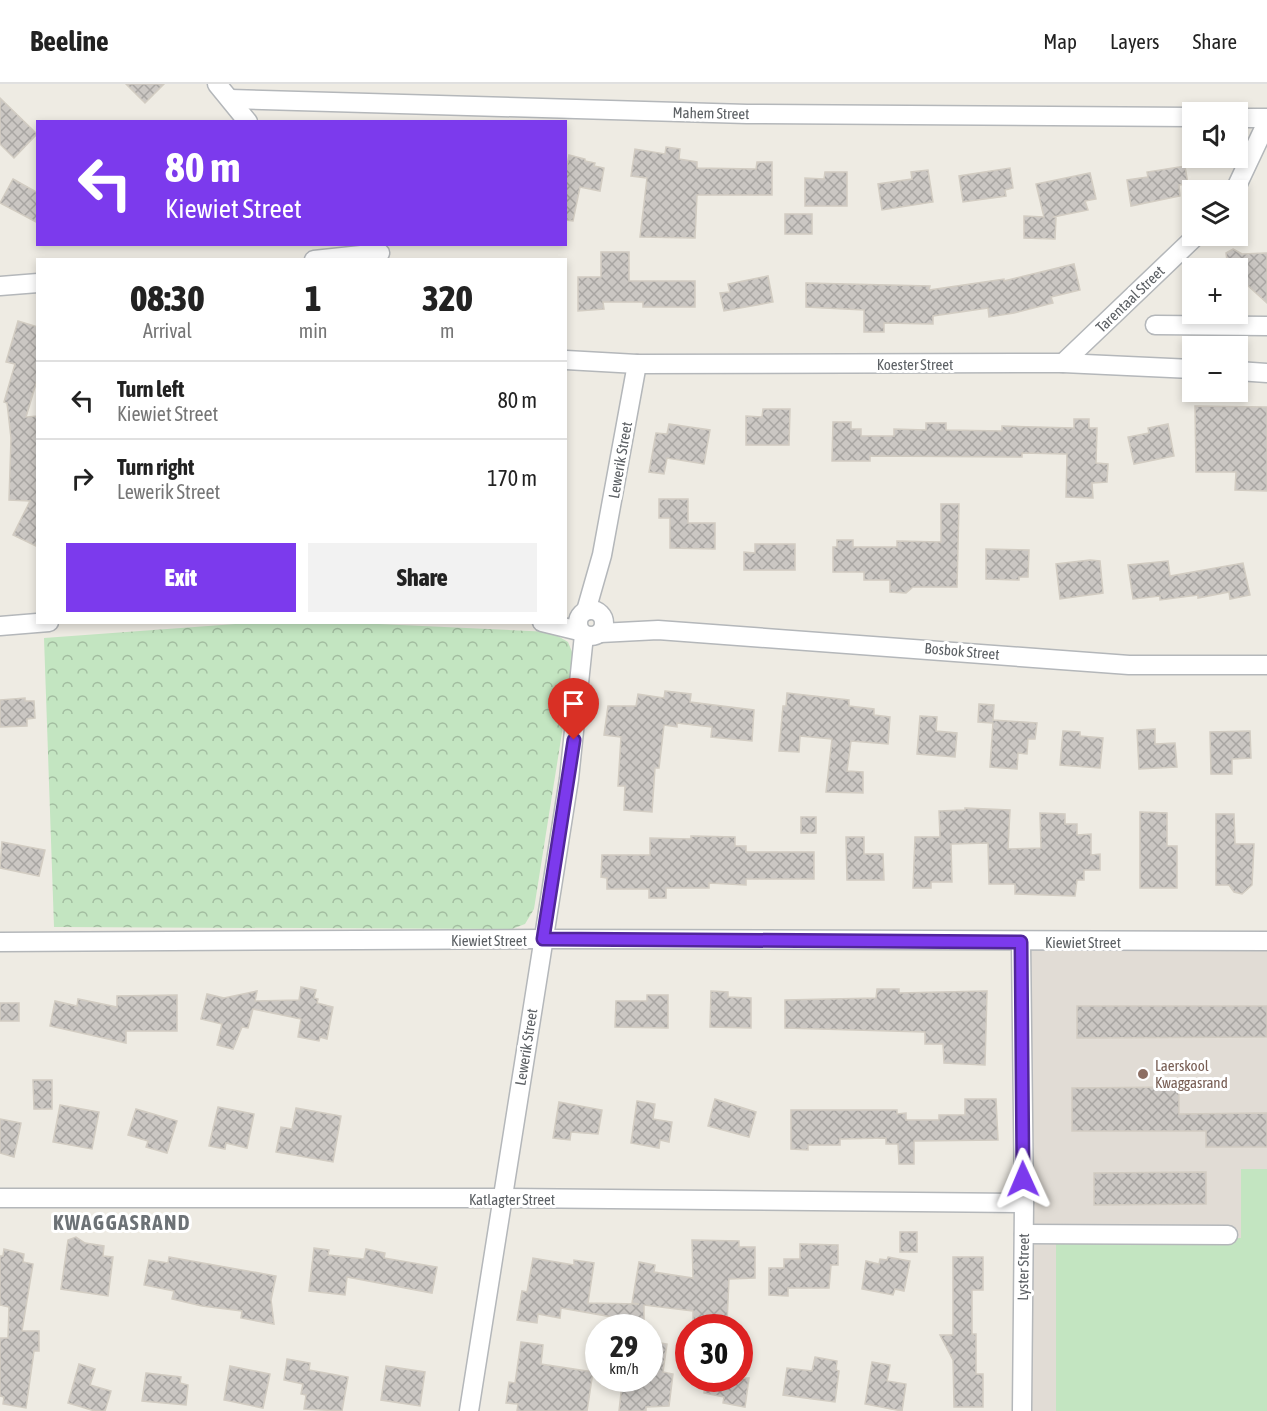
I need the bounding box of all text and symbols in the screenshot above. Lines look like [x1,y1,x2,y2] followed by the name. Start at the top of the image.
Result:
[30,25,109,57] text: Beeline
[1043,29,1077,53] text: Map
[1110,29,1160,53] text: Layers
[1193,29,1237,53] text: Share
[1182,102,1248,402] map controls
[1182,102,1248,168] button: sound
[672,104,750,122] street label: Mahem Street
[165,143,240,191] text: 80 m
[66,144,144,222] icon: left
[1182,180,1248,246] button: layers
[165,193,302,224] text: Kiewiet Street
[1182,258,1248,324] button: +
[1092,262,1168,336] street label: Tarentaal Street
[130,277,204,319] text: 08:30
[305,277,322,319] text: 1
[422,277,473,319] text: 320
[143,319,192,342] text: Arrival
[299,319,328,342] text: min
[440,319,454,342] text: m
[1182,336,1248,402] button: −
[877,356,953,373] street label: Koester Street
[117,376,184,402] text: Turn left
[66,384,99,417] icon: left
[497,387,537,413] text: 80 m
[117,402,218,425] text: Kiewiet Street
[605,420,635,500] street label: Lewerik Street
[117,454,194,480] text: Turn right
[66,462,99,495] icon: right
[487,465,537,491] text: 170 m
[117,480,220,503] text: Lewerik Street
[66,543,296,612] button: Exit
[308,543,537,612] button: Share
[924,639,1000,663] street label: Bosbok Street
[548,678,599,740] pin
[557,687,590,720] icon: arrive
[451,932,527,949] street label: Kiewiet Street
[1045,934,1121,951] street label: Kiewiet Street
[512,1007,540,1087] street label: Lewerik Street
[1155,1057,1228,1091] place label: Laerskool Kwaggasrand
[1136,1067,1150,1081] marker: Laerskool Kwaggasrand
[991,1147,1055,1211] position arrow
[469,1191,555,1208] street label: Katlagter Street
[53,1210,191,1234] district label: KWAGGASRAND
[1014,1233,1032,1301] street label: Lyster Street
[675,1314,753,1392] speed limit sign: 30
[610,1329,638,1363] text: 29
[609,1360,639,1377] text: km/h

